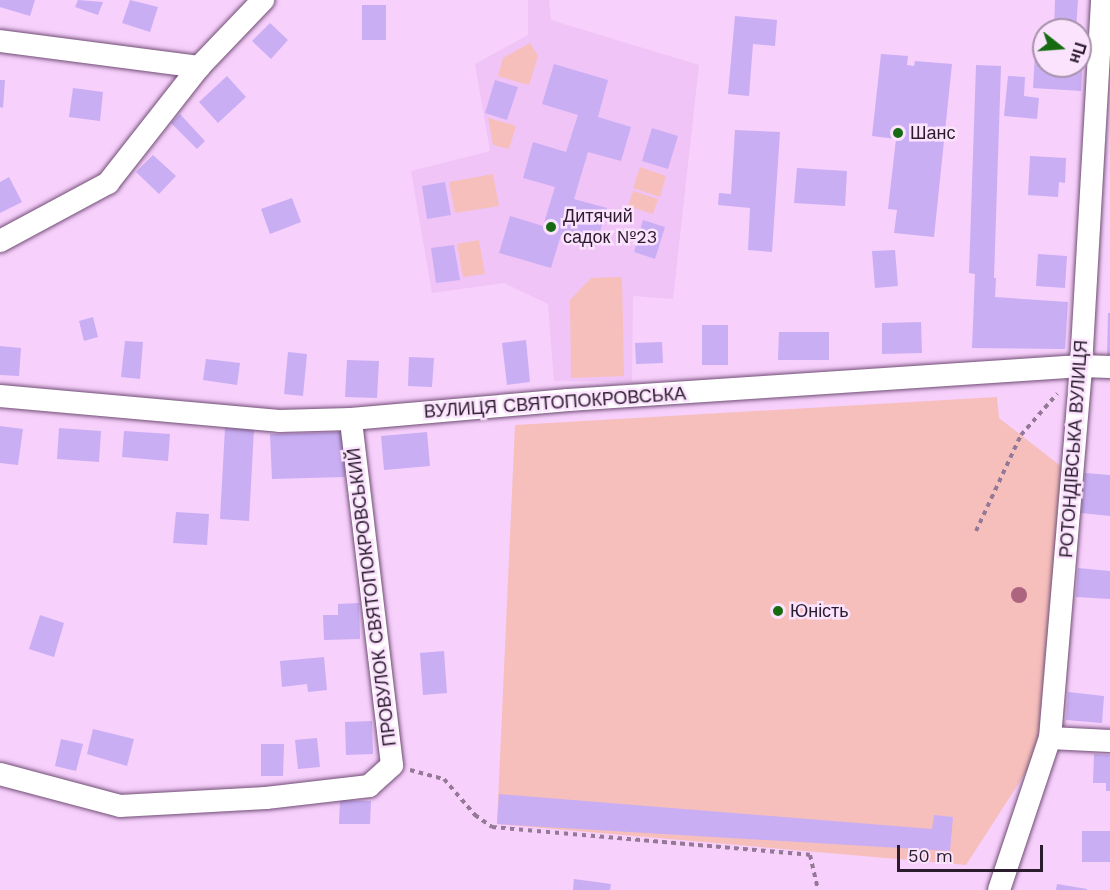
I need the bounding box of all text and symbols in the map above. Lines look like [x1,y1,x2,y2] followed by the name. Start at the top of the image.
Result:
[1032,18,1092,78] north arrow
[1066,40,1090,66] text: Пн
[910,122,955,144] place label: Шанс
[891,126,905,140] marker: Шанс
[563,206,657,248] place label: Дитячий садок №23
[544,220,558,234] marker: Дитячий садок №23
[1056,339,1092,559] street label: РОТОНДІВСЬКА ВУЛИЦЯ
[423,383,687,423] street label: ВУЛИЦЯ СВЯТОПОКРОВСЬКА
[343,447,401,747] street label: ПРОВУЛОК СВЯТОПОКРОВСЬКИЙ
[790,600,849,622] place label: Юність
[771,604,785,618] marker: Юність
[900,833,1046,871] scale bar
[908,845,953,866] text: 50 m

